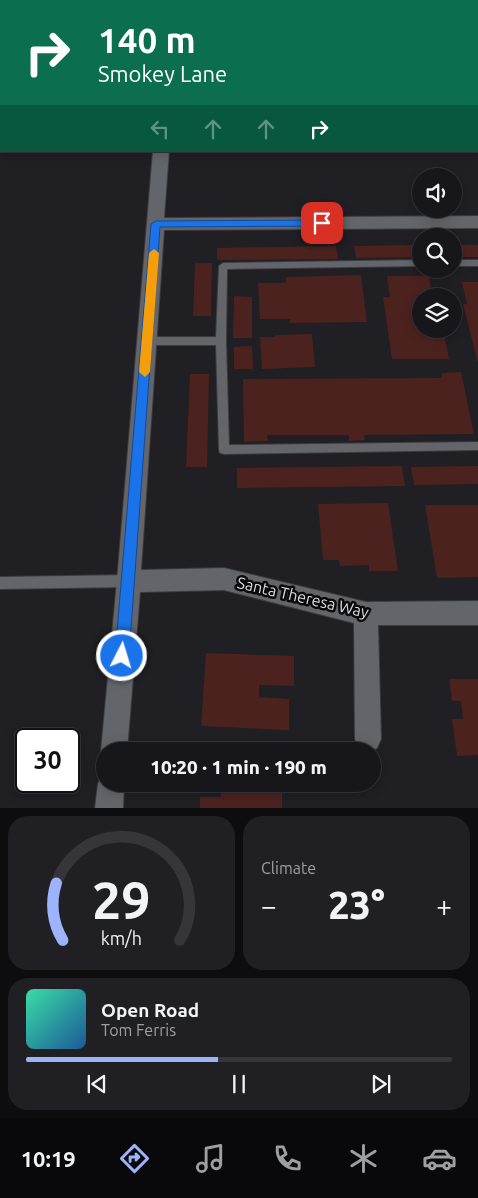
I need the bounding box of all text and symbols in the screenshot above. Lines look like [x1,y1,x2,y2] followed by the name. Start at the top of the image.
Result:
[15,20,80,85] icon: right
[98,20,196,60] text: 140 m
[98,61,227,86] text: Smokey Lane
[146,115,174,143] icon: left
[199,115,227,143] icon: ahead
[252,115,280,143] icon: ahead
[305,115,333,143] icon: right
[412,168,462,338] map controls
[412,168,462,218] button: sound
[301,202,343,244] pin
[308,209,336,237] icon: arrive
[412,228,462,278] button: search
[412,288,462,338] button: layers
[235,573,371,621] street label: Santa Theresa Way
[95,629,147,681] position arrow
[15,728,80,793] speed limit sign: 30
[150,756,327,778] text: 10:20 · 1 min · 190 m
[261,859,316,877] text: Climate
[92,871,151,929] text: 29
[328,884,385,926] text: 23°
[261,890,277,921] text: −
[436,890,452,921] text: +
[101,928,142,948] text: km/h
[101,999,199,1021] text: Open Road
[101,1021,176,1039] text: Tom Ferris
[83,1070,111,1098] icon: previous
[225,1070,253,1098] icon: pause
[367,1070,395,1098] icon: next
[117,1141,152,1176] icon: directions
[193,1141,228,1176] icon: music
[270,1141,305,1176] icon: phone
[346,1141,381,1176] icon: climate
[422,1141,457,1176] icon: car
[21,1146,76,1171] text: 10:19

